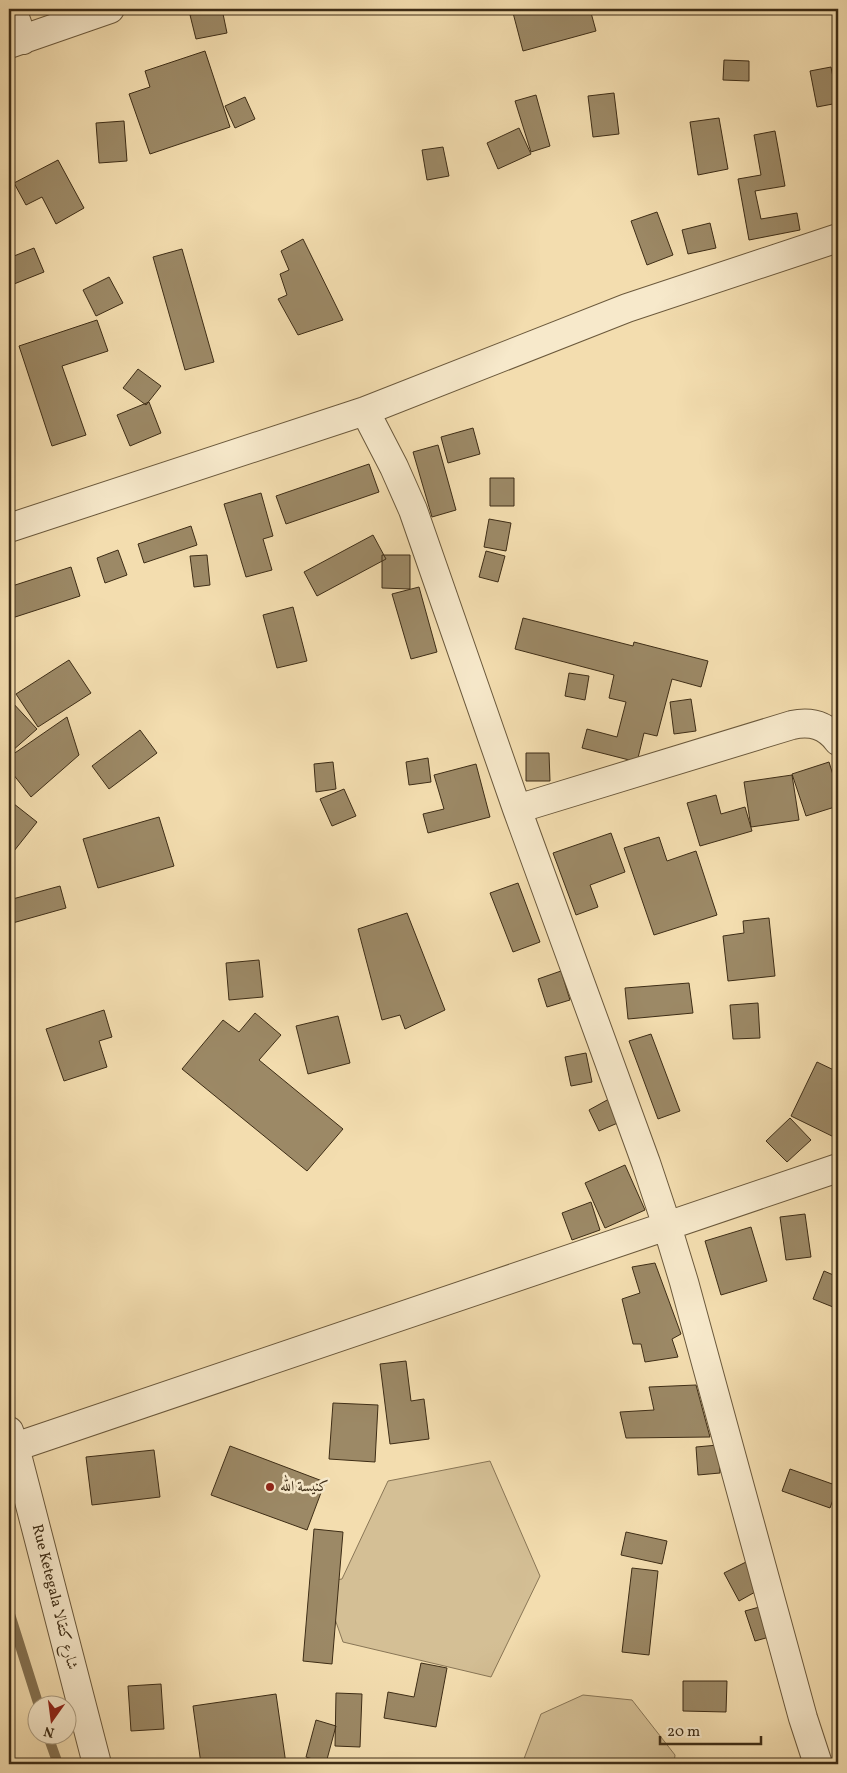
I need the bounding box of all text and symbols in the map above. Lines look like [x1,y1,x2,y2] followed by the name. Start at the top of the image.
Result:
[280,1474,329,1498] place label: كنيسة الله
[264,1481,276,1493] marker: كنيسة الله
[25,1522,82,1672] street label: Rue Ketegala شارع كتقالا
[28,1696,78,1746] north arrow
[660,1713,761,1745] scale bar
[42,1721,56,1742] text: N
[667,1722,700,1743] text: 20 m

